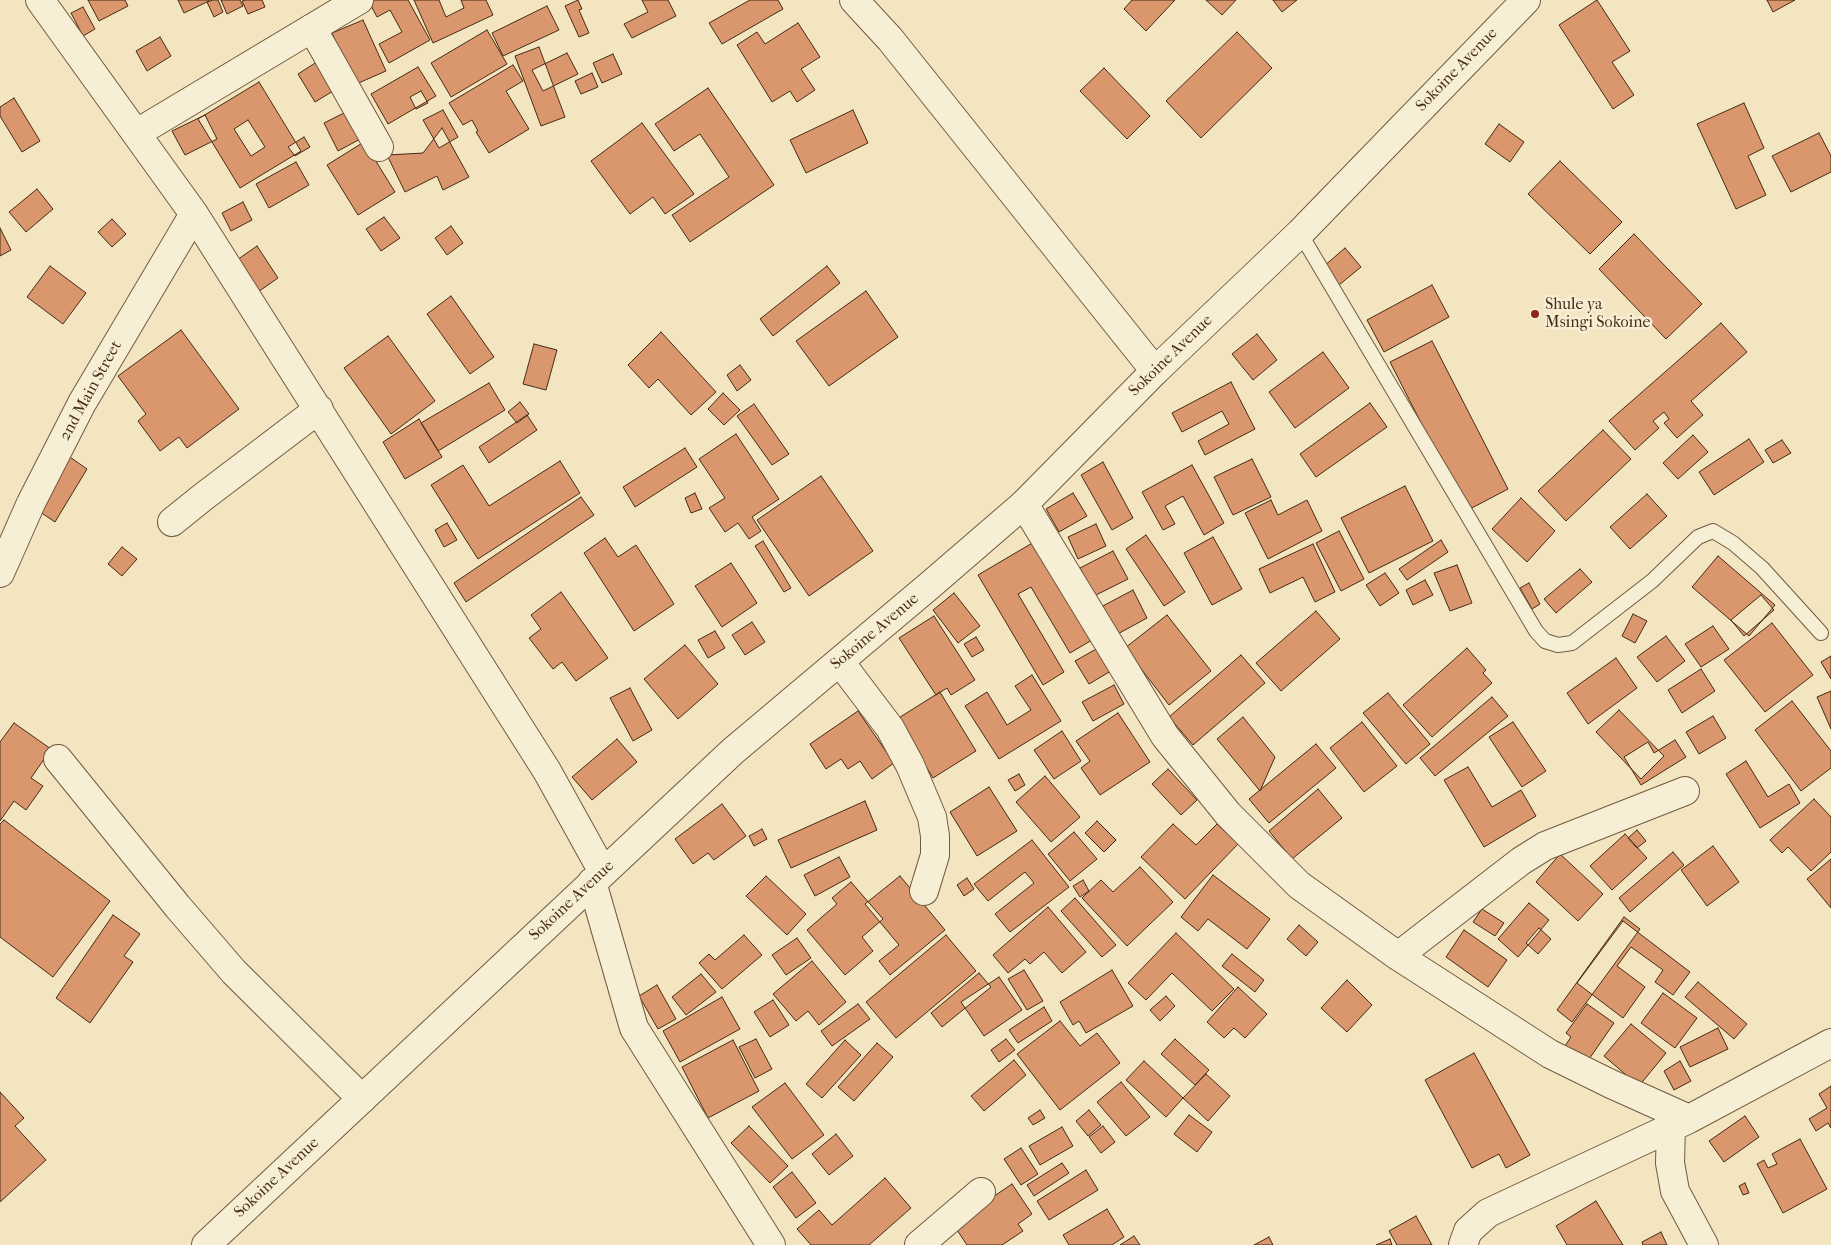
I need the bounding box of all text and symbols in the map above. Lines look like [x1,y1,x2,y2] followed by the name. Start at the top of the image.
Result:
[1412,24,1502,116] street label: Sokoine Avenue
[1545,295,1650,333] place label: Shule ya Msingi Sokoine
[1529,308,1541,320] marker: Shule ya Msingi Sokoine
[1125,311,1217,401] street label: Sokoine Avenue
[56,338,126,444] street label: 2nd Main Street
[827,590,923,674] street label: Sokoine Avenue
[526,857,618,945] street label: Sokoine Avenue
[231,1134,323,1222] street label: Sokoine Avenue

